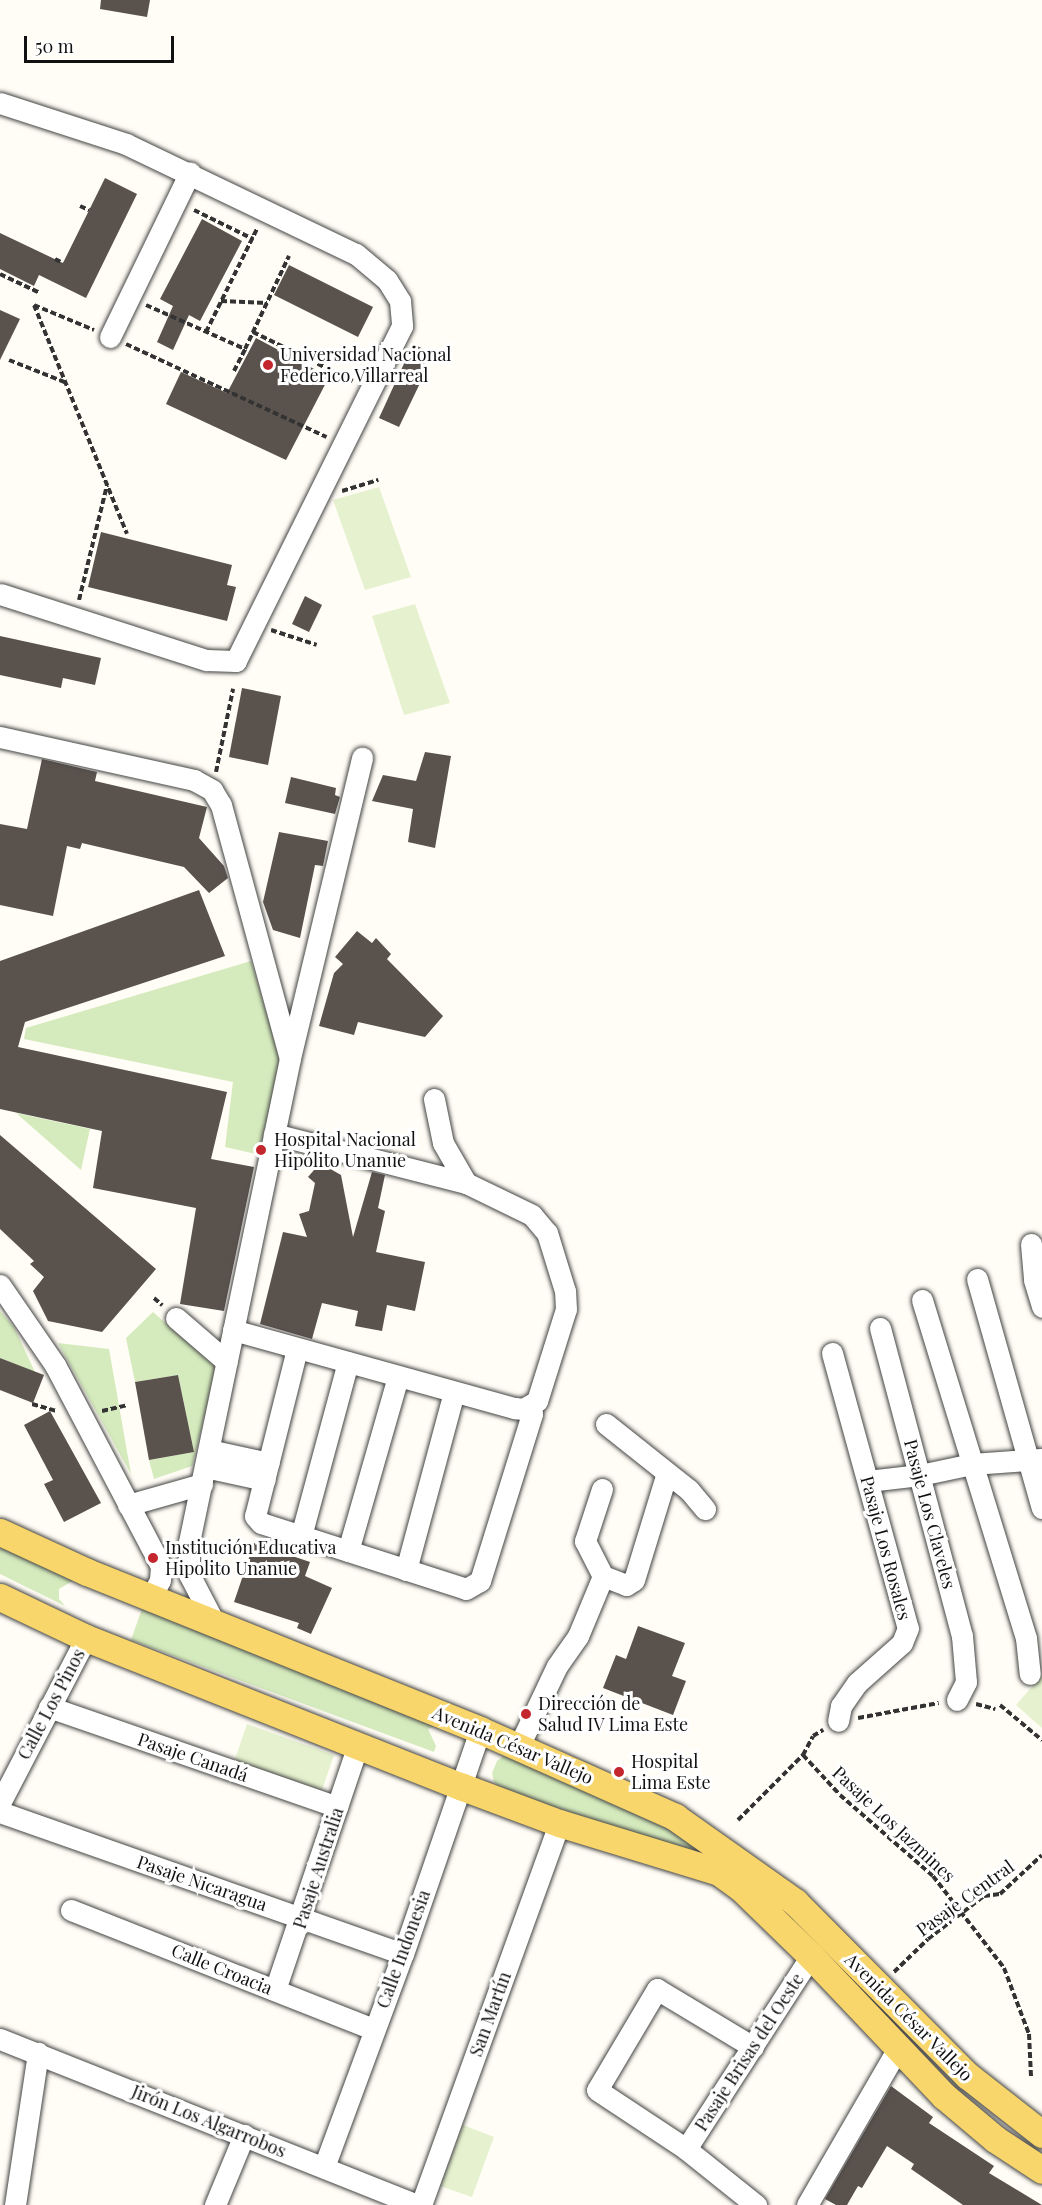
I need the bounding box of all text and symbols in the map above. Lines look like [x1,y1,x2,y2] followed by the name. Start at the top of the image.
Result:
[27,24,177,62] scale bar
[35,34,74,58] text: 50 m
[280,344,452,386] place label: Universidad Nacional Federico Villarreal
[261,358,275,372] marker: Universidad Nacional Federico Villarreal
[274,1129,416,1172] place label: Hospital Nacional Hipólito Unanue
[252,1141,270,1159] marker: Hospital Nacional Hipólito Unanue
[900,1437,960,1591] street label: Pasaje Los Claveles
[856,1474,916,1622] street label: Pasaje Los Rosales
[165,1537,336,1580] place label: Institución Educativa Hipolito Unanue
[146,1551,160,1565] marker: Institución Educativa Hipolito Unanue
[13,1645,89,1763] street label: Calle Los Pinos
[538,1693,689,1736] place label: Dirección de Salud IV Lima Este
[429,1701,597,1789] street label: Avenida César Vallejo
[519,1707,533,1721] marker: Dirección de Salud IV Lima Este
[135,1728,251,1786] street label: Pasaje Canadá
[631,1751,711,1794] place label: Hospital Lima Este
[828,1762,960,1886] street label: Pasaje Los Jazmines
[612,1765,626,1779] marker: Hospital Lima Este
[288,1804,348,1932] street label: Pasaje Australia
[134,1851,270,1915] street label: Pasaje Nicaragua
[912,1855,1018,1941] street label: Pasaje Central
[372,1887,434,2011] street label: Calle Indonesia
[168,1939,276,1999] street label: Calle Croacia
[840,1948,978,2086] street label: Avenida César Vallejo
[465,1969,515,2059] street label: San Martín
[690,1969,808,2135] street label: Pasaje Brisas del Oeste
[128,2080,290,2162] street label: Jirón Los Algarrobos

